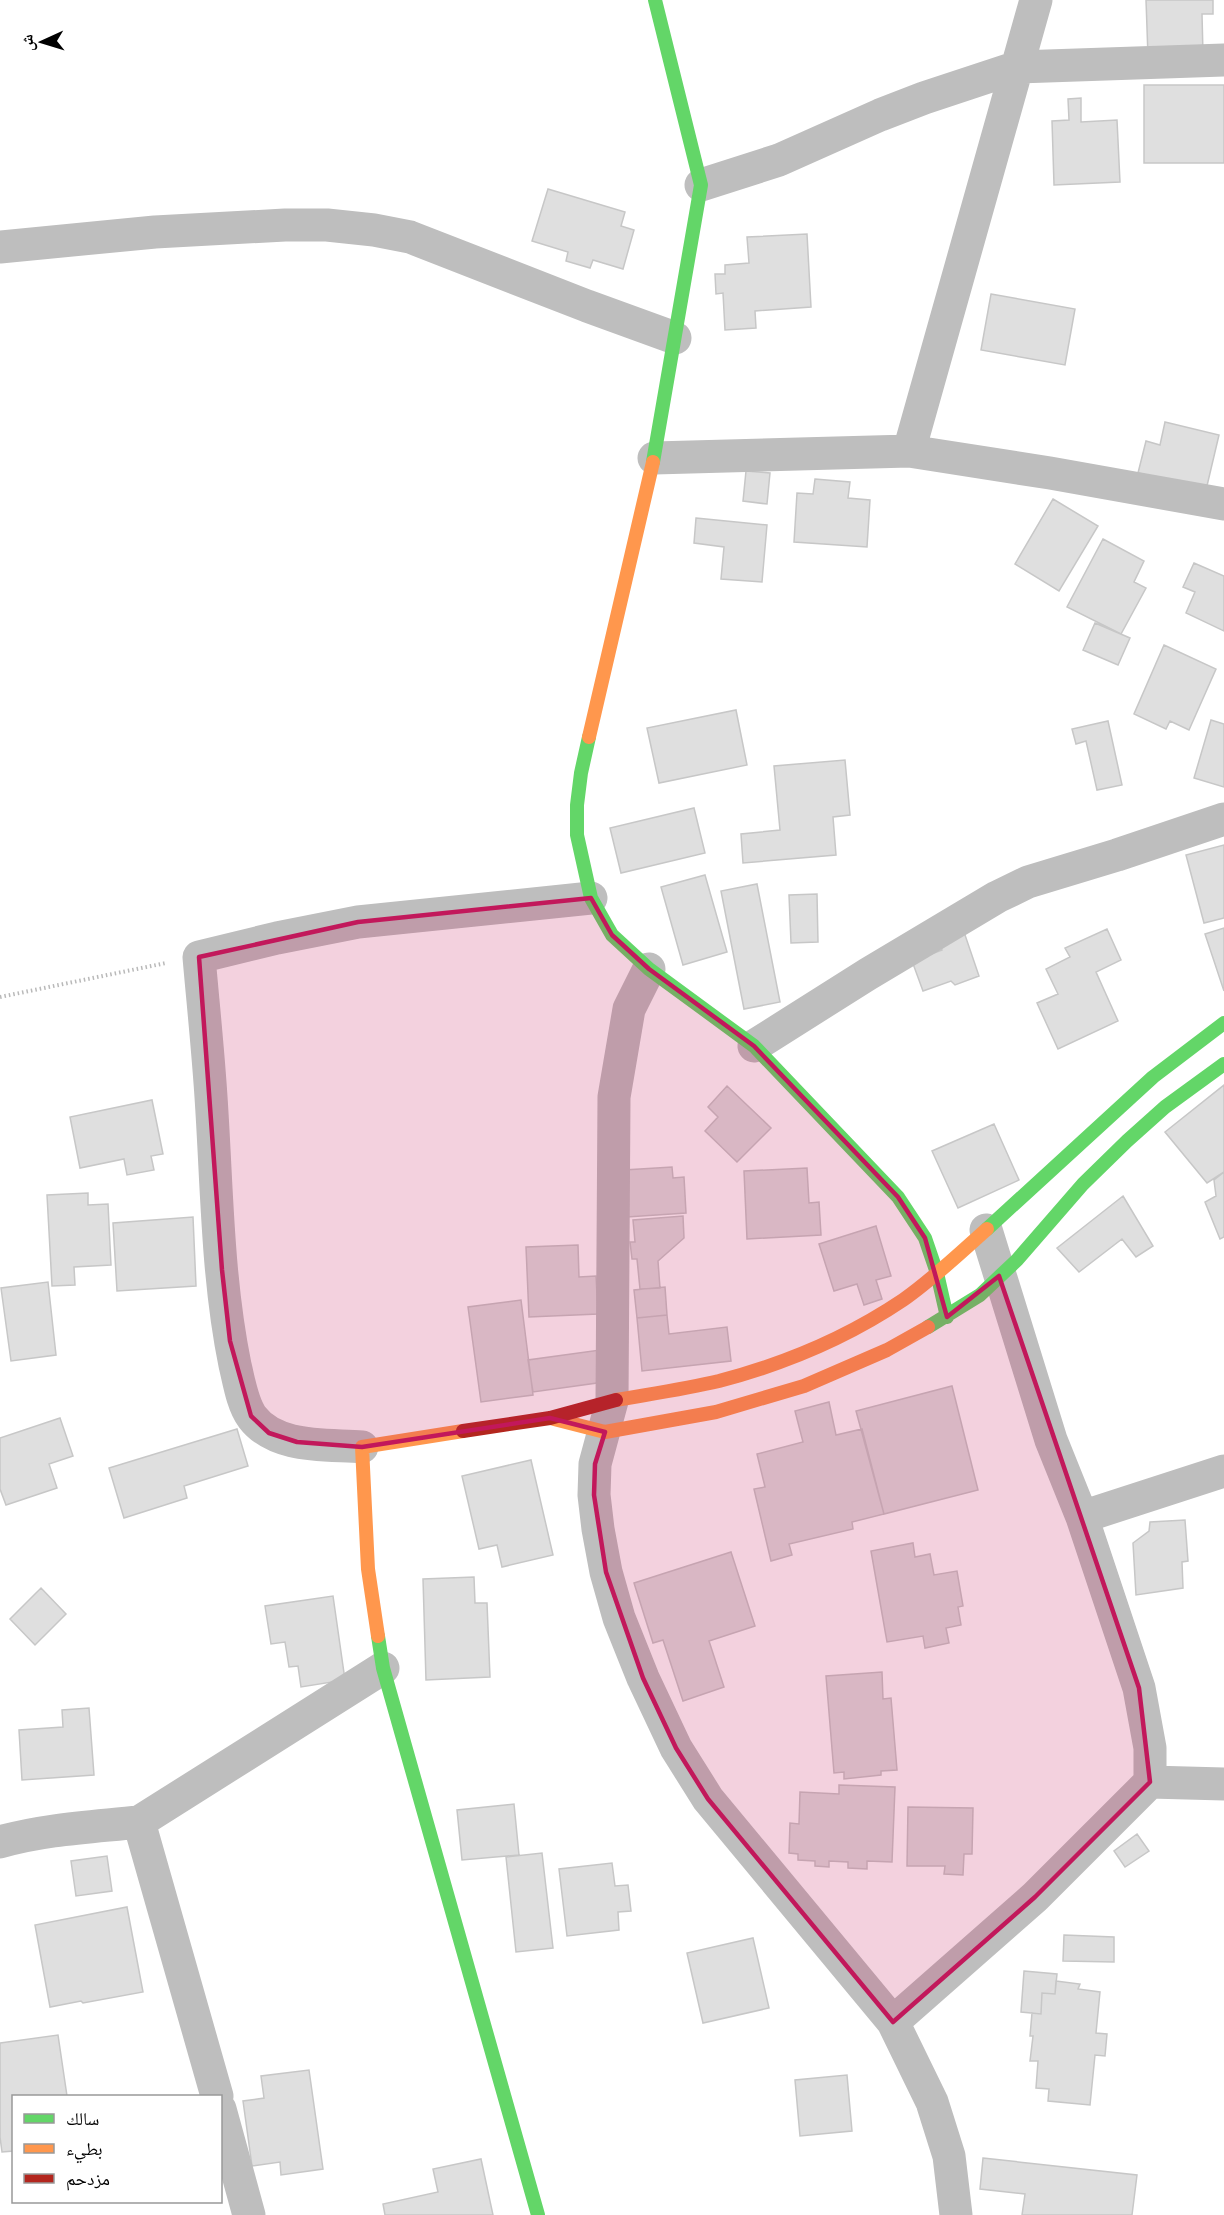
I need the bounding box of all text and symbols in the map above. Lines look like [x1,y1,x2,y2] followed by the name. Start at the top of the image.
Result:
[12,12,72,72] north arrow
[18,34,38,52] text: ش
[12,2095,222,2203] legend
[66,2109,99,2129] text: سالك
[66,2139,103,2164] text: بطيء
[66,2169,110,2191] text: مزدحم

